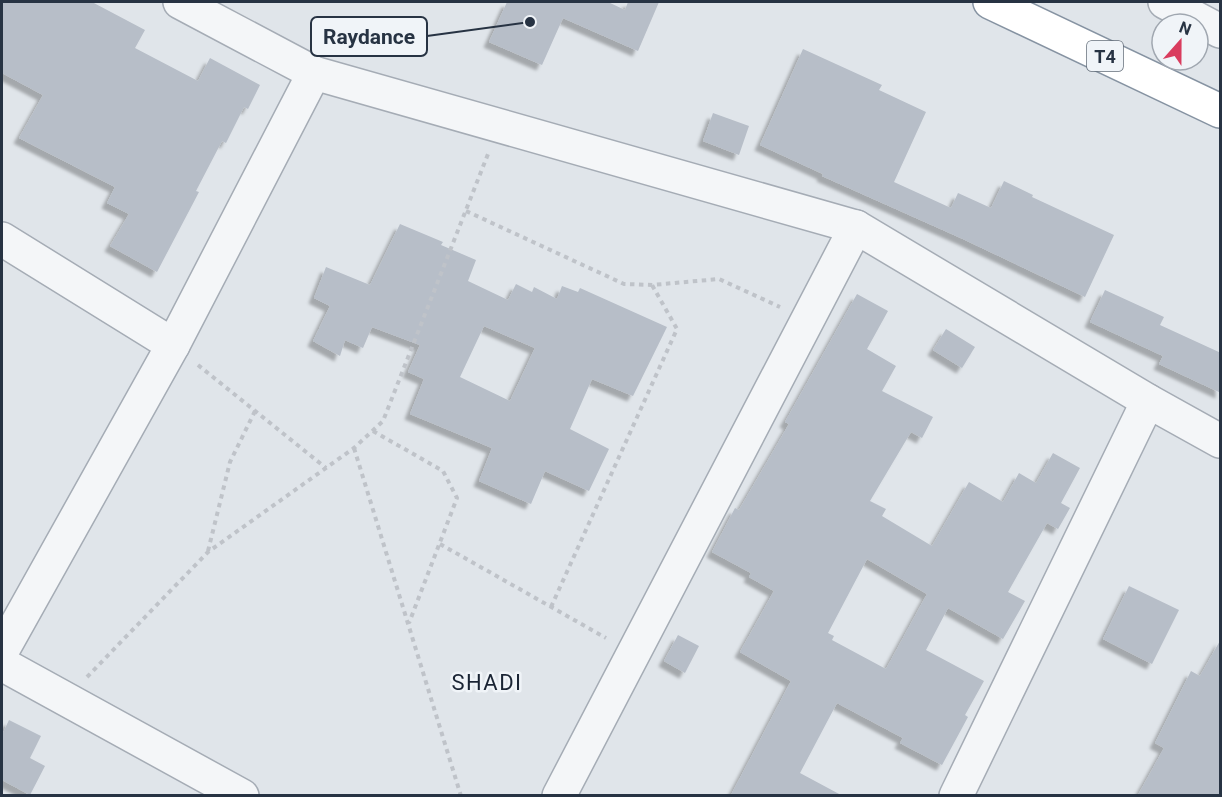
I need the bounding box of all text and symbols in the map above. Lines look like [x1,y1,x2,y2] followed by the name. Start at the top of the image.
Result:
[1150,12,1210,72] north arrow
[311,17,427,56] callout: Raydance
[1177,18,1194,39] text: N
[323,25,415,49] text: Raydance
[1087,41,1123,71] road number: T4
[451,670,523,695] district label: SHADI

